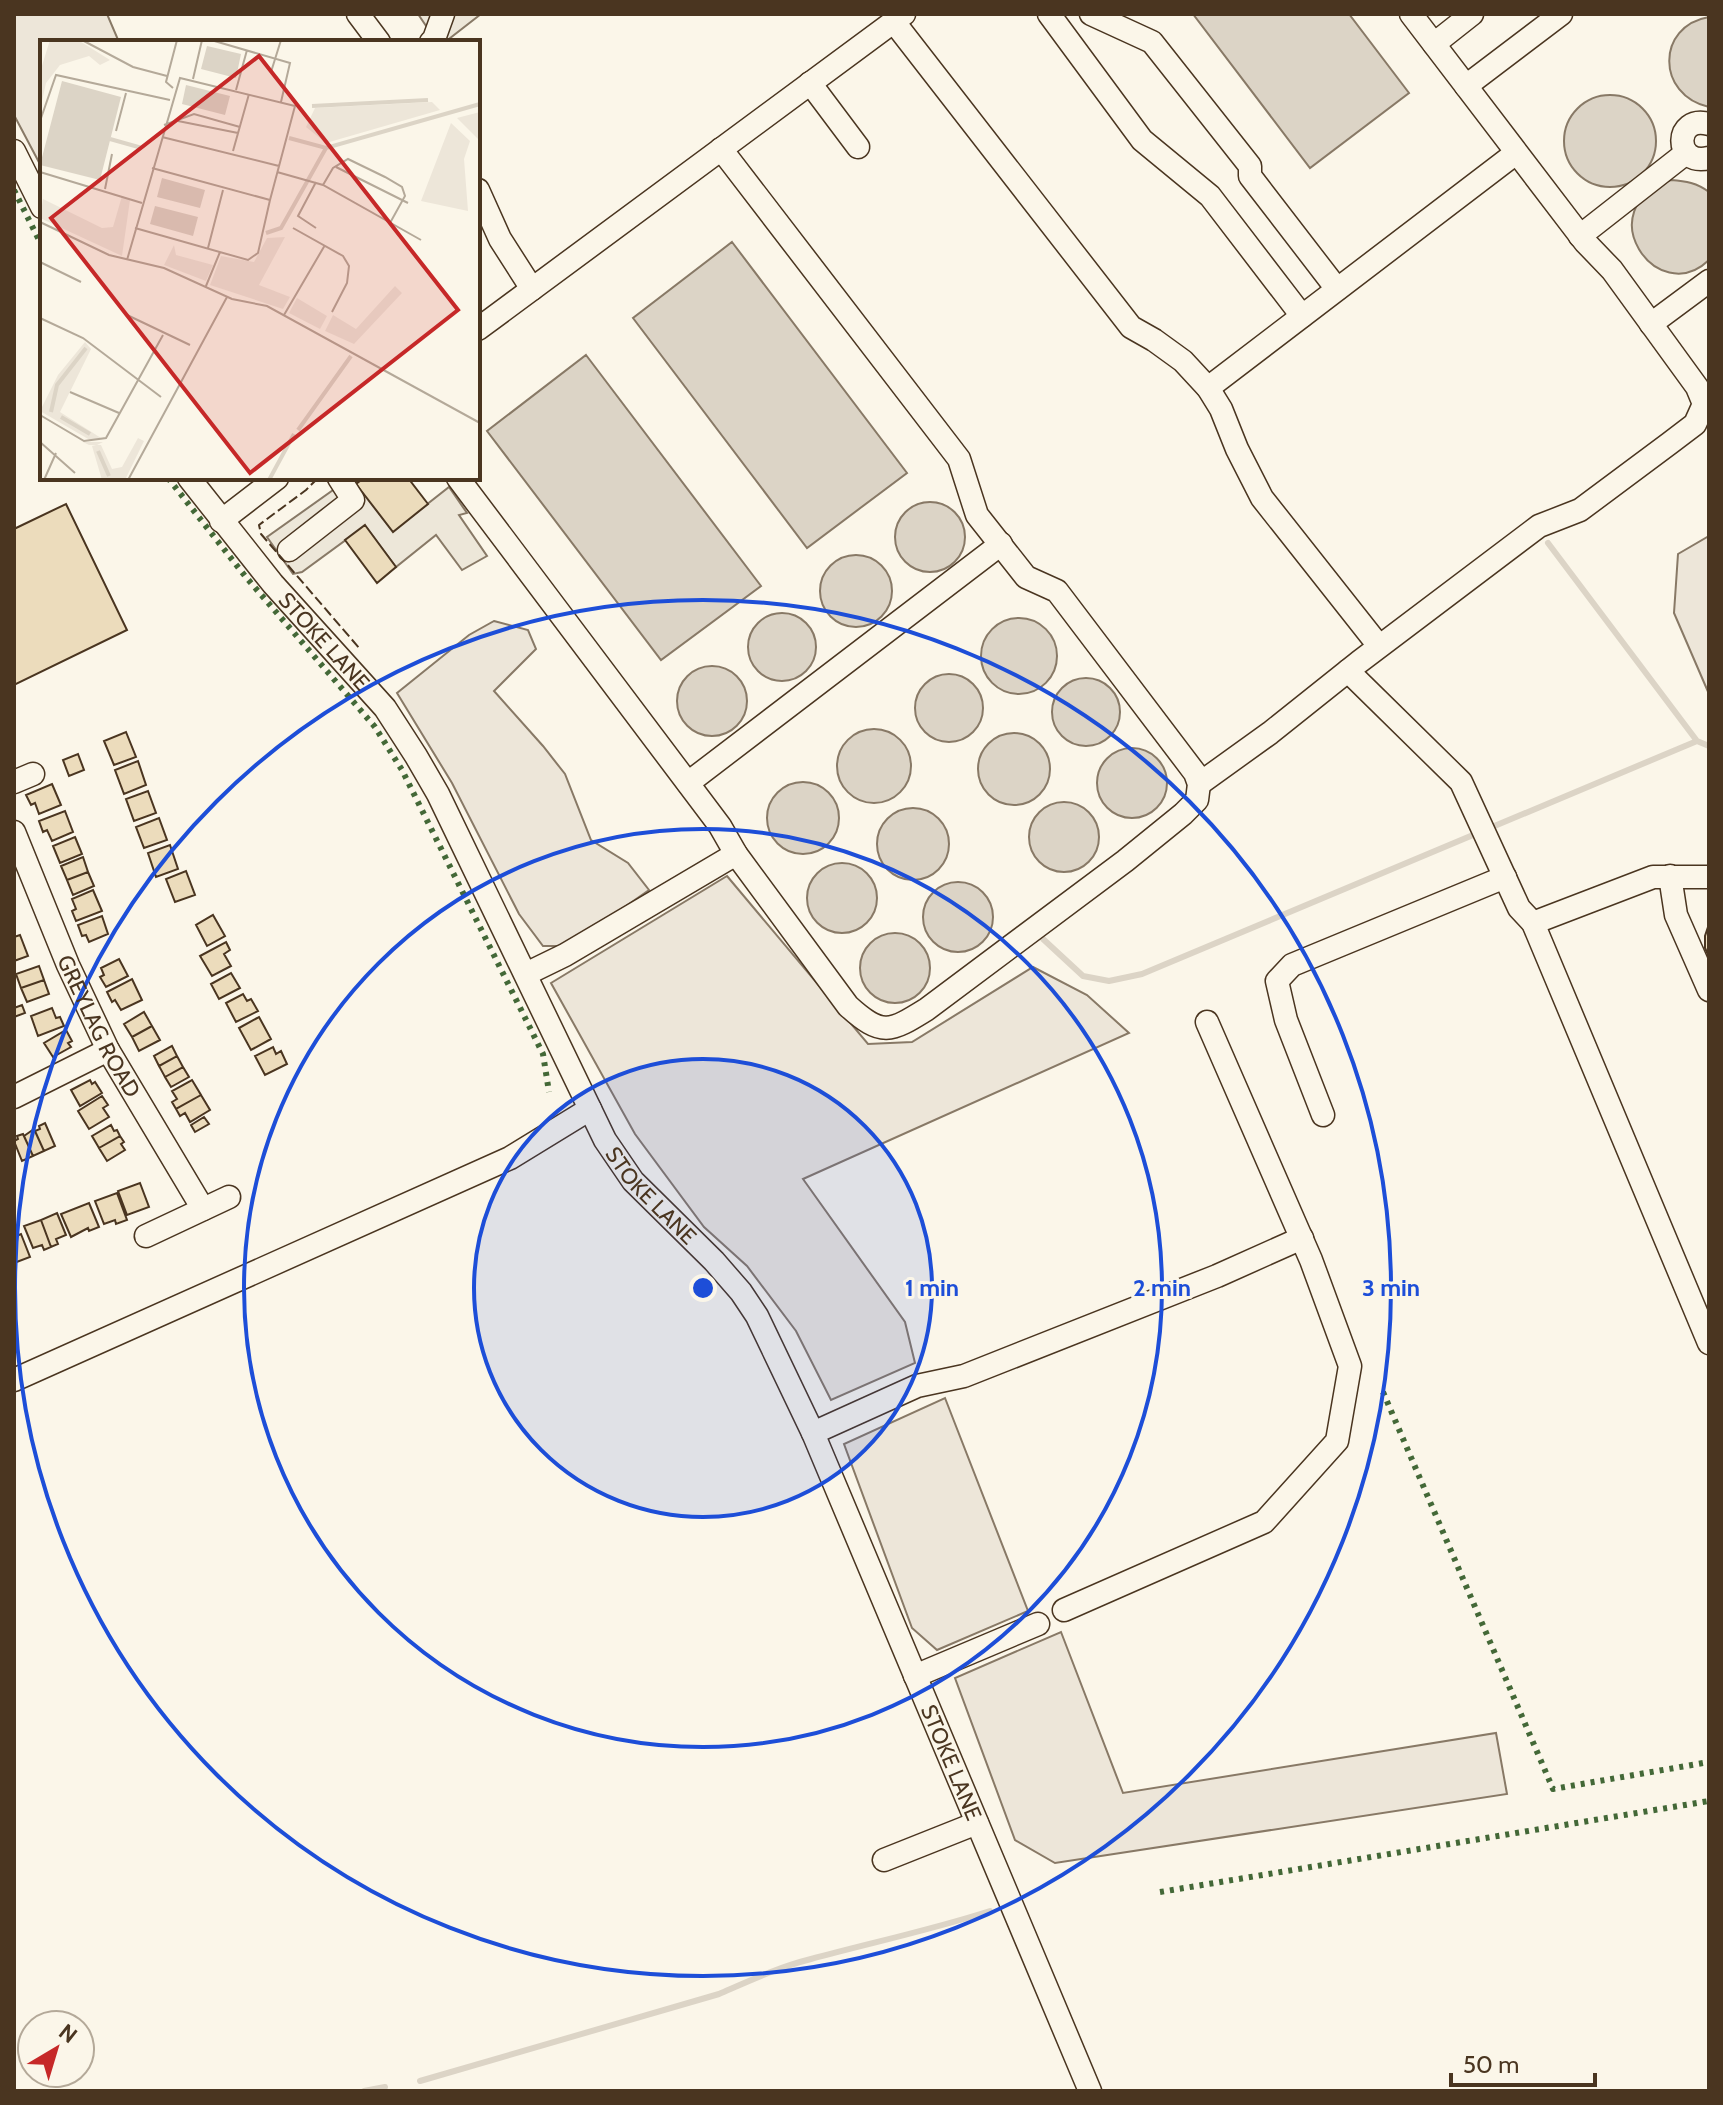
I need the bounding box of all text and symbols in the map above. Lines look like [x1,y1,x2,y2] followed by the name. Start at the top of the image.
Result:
[40,40,480,480] inset map
[273,586,376,696] street label: STOKE LANE
[52,951,147,1102] street label: GREYLAG ROAD
[600,1141,702,1250] street label: STOKE LANE
[905,1273,959,1302] text: 1 min
[1133,1273,1191,1302] text: 2 min
[1362,1273,1420,1302] text: 3 min
[689,1274,717,1302] centre of rings
[915,1700,988,1824] street label: STOKE LANE
[16,2009,96,2089] north arrow
[54,2018,82,2049] text: N
[1451,2037,1595,2087] scale bar
[1463,2050,1519,2079] text: 50 m

